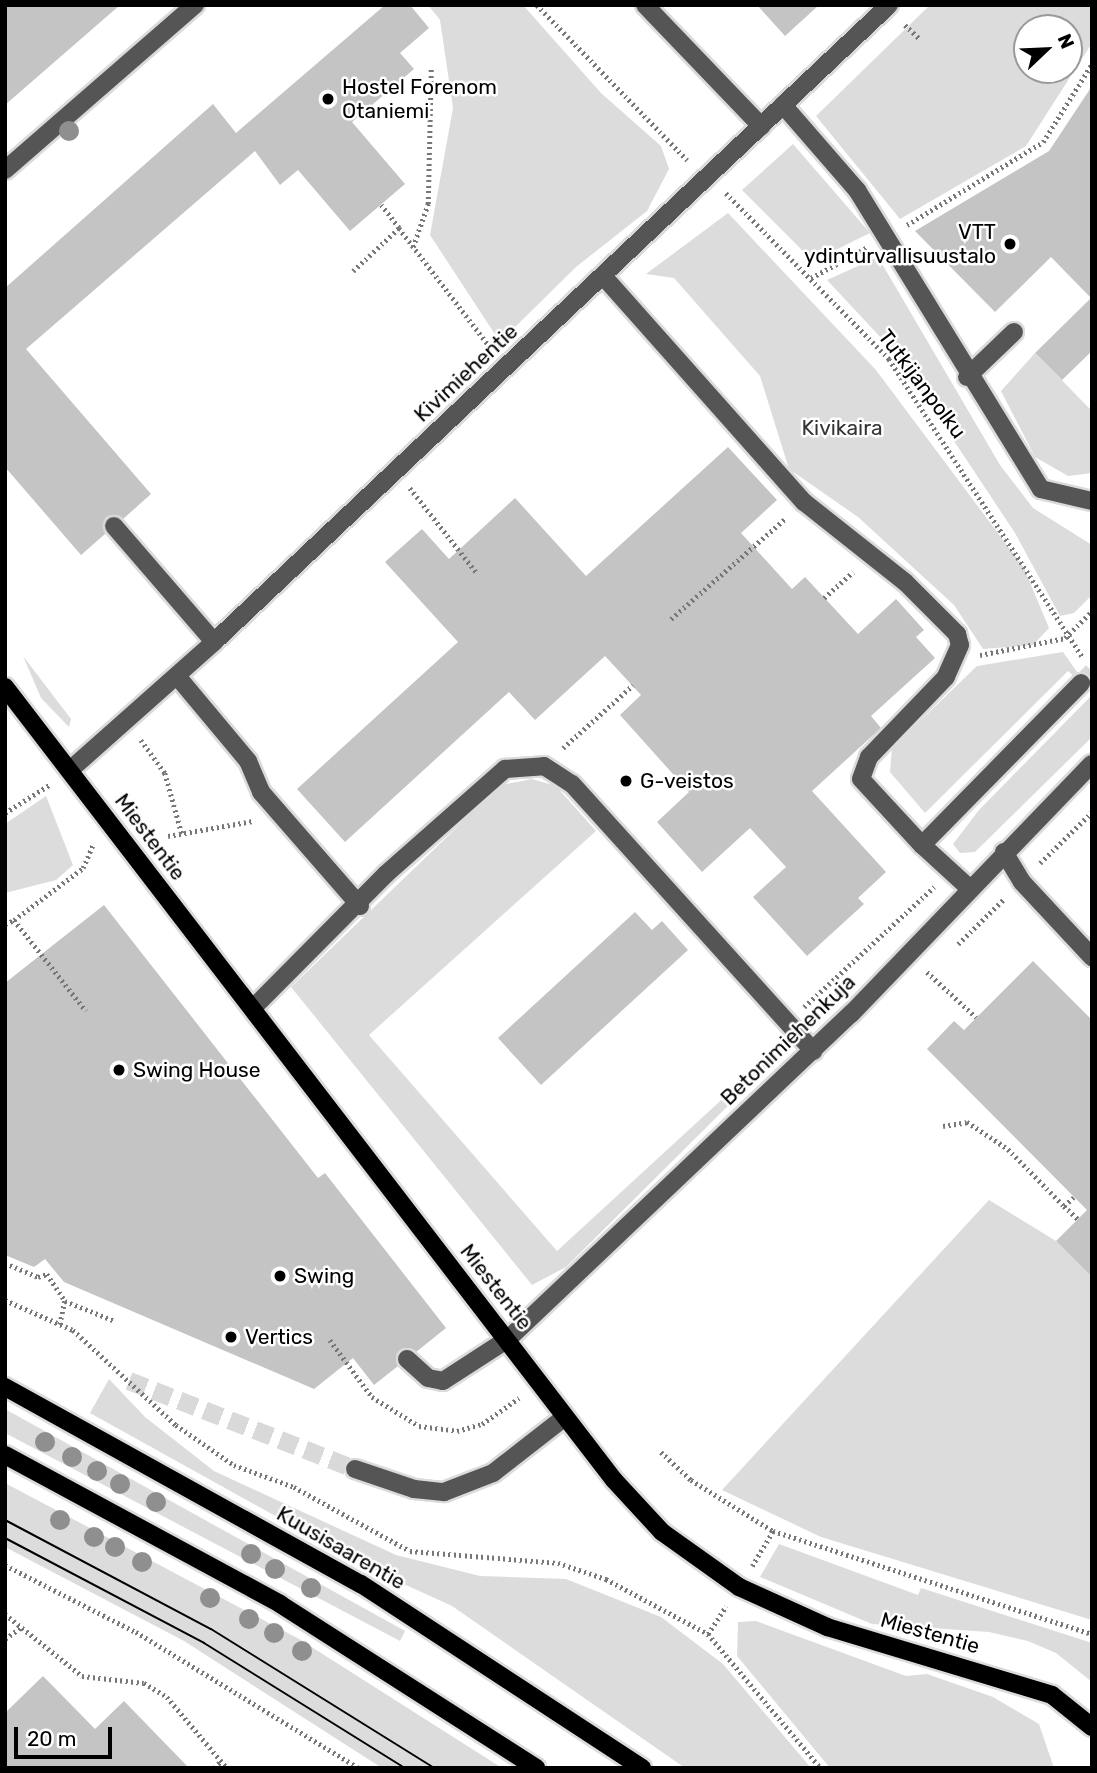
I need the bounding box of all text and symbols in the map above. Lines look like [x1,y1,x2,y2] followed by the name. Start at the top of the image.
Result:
[1013,14,1083,84] north arrow
[1053,31,1079,52] text: N
[342,74,497,124] place label: Hostel Forenom Otaniemi
[320,91,336,107] marker: Hostel Forenom Otaniemi
[804,219,996,269] place label: VTT ydinturvallisuustalo
[1002,236,1018,252] marker: VTT ydinturvallisuustalo
[409,319,523,427] street label: Kivimiehentie
[873,324,971,444] street label: Tutkijanpolku
[801,415,883,441] park label: Kivikaira
[640,768,734,794] place label: G-veistos
[618,773,634,789] marker: G-veistos
[109,789,191,885] street label: Miestentie
[716,969,860,1111] street label: Betonimiehenkuja
[133,1057,261,1083] place label: Swing House
[111,1062,127,1078] marker: Swing House
[455,1239,537,1335] street label: Miestentie
[294,1263,354,1289] place label: Swing
[272,1268,288,1284] marker: Swing
[245,1324,313,1350] place label: Vertics
[223,1329,239,1345] marker: Vertics
[272,1501,410,1595] street label: Kuusisaarentie
[878,1607,982,1659] street label: Miestentie
[18,1714,116,1758] scale bar
[27,1726,76,1751] text: 20 m

